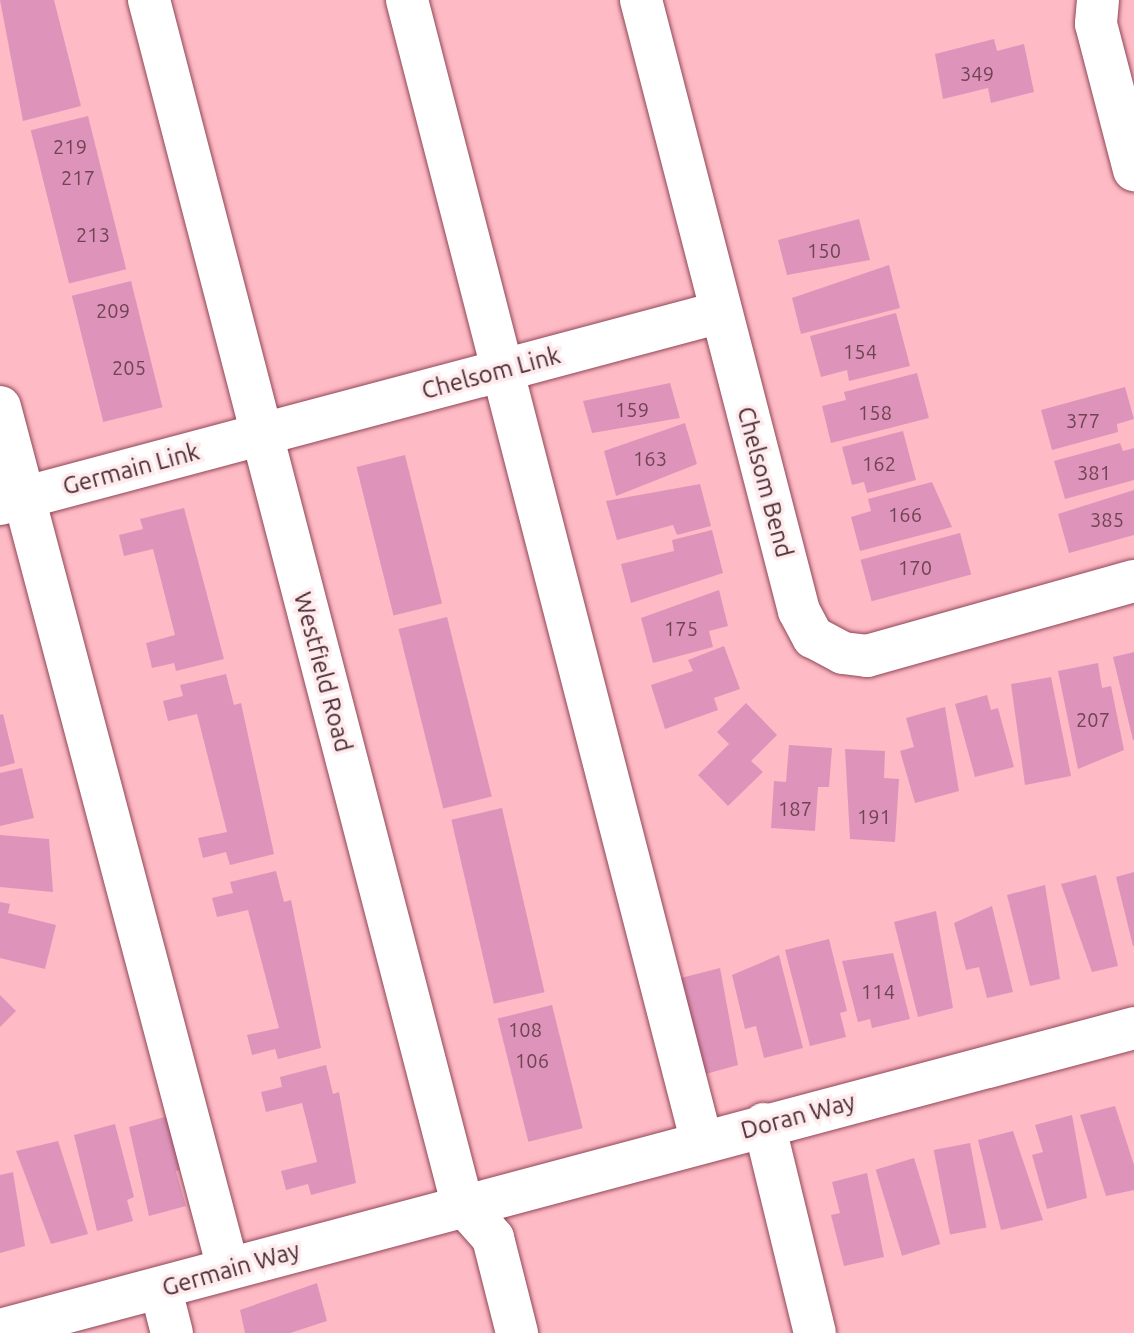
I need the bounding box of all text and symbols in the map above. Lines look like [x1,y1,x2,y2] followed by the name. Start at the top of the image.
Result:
[960,61,994,85] house number: 349
[53,134,87,158] house number: 219
[61,165,95,189] house number: 217
[76,222,110,246] house number: 213
[807,238,841,262] house number: 150
[96,298,130,322] house number: 209
[843,339,877,363] house number: 154
[418,341,564,405] street label: Chelsom Link
[112,355,146,379] house number: 205
[615,397,649,421] house number: 159
[858,400,892,424] house number: 158
[731,403,799,561] street label: Chelsom Bend
[1066,408,1100,432] house number: 377
[60,437,202,501] street label: Germain Link
[633,446,667,470] house number: 163
[862,451,896,475] house number: 162
[1077,460,1111,484] house number: 381
[888,502,922,526] house number: 166
[1090,507,1124,531] house number: 385
[898,555,932,579] house number: 170
[288,589,358,755] street label: Westfield Road
[664,616,698,640] house number: 175
[1076,707,1110,731] house number: 207
[778,796,812,820] house number: 187
[857,804,891,828] house number: 191
[861,979,895,1003] house number: 114
[508,1017,542,1041] house number: 108
[515,1048,549,1072] house number: 106
[738,1087,858,1145] street label: Doran Way
[159,1236,303,1302] street label: Germain Way

